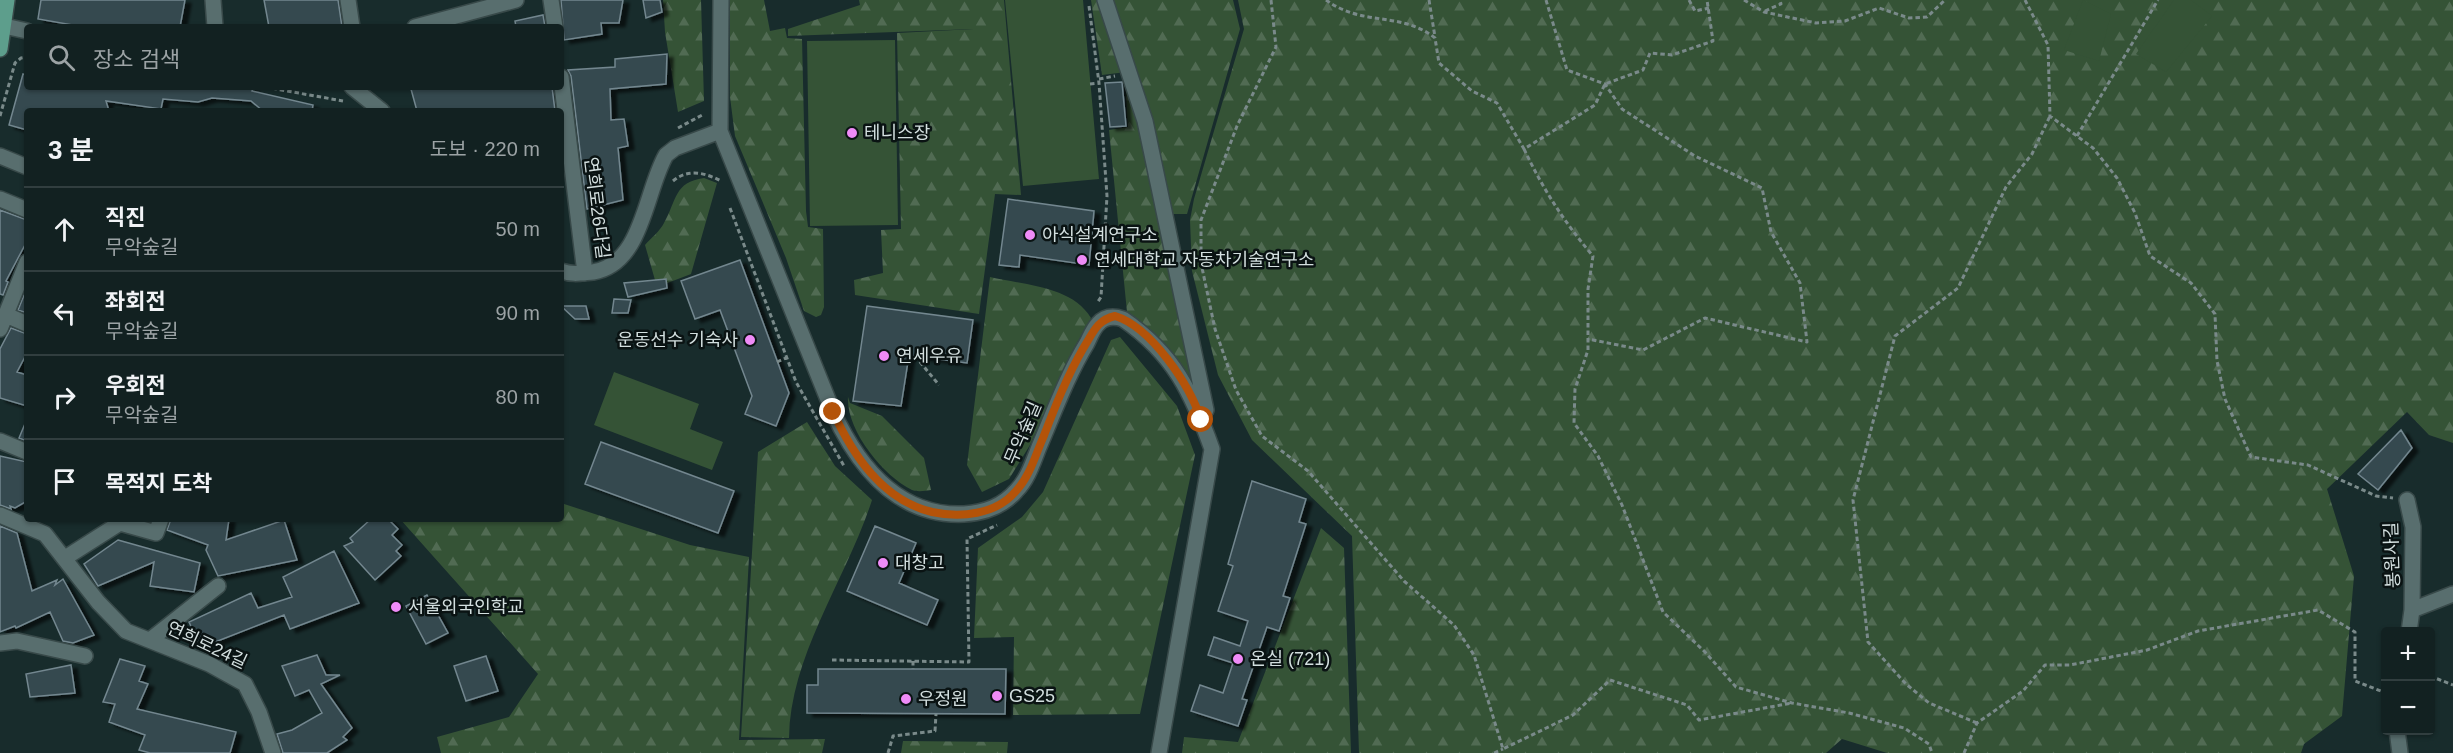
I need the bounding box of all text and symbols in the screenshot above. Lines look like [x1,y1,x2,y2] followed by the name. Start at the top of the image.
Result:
[24,24,564,90] search box
[45,41,78,74] icon: search
[93,47,180,72] text: 장소 검색
[864,123,930,143] place label: 테니스장
[845,126,859,140] marker: 테니스장
[48,135,94,165] text: 3 분
[430,138,540,160] text: 도보 · 220 m
[581,156,613,260] street label: 연희로26다길
[105,205,145,230] text: 직진
[48,213,81,246] icon: ahead
[496,218,540,240] text: 50 m
[1042,225,1158,245] place label: 아식설계연구소
[1023,228,1037,242] marker: 아식설계연구소
[105,236,179,258] text: 무악숲길
[1094,250,1314,270] place label: 연세대학교 자동차기술연구소
[1075,253,1089,267] marker: 연세대학교 자동차기술연구소
[105,289,166,314] text: 좌회전
[48,297,81,330] icon: left
[496,302,540,324] text: 90 m
[105,320,179,342] text: 무악숲길
[617,330,738,350] place label: 운동선수 기숙사
[743,333,757,347] marker: 운동선수 기숙사
[896,346,962,366] place label: 연세우유
[877,349,891,363] marker: 연세우유
[105,373,166,398] text: 우회전
[48,381,81,414] icon: right
[496,386,540,408] text: 80 m
[819,398,845,424] route end
[1001,399,1045,467] street label: 무악숲길
[105,404,179,426] text: 무악숲길
[1187,406,1213,432] route start
[48,465,81,498] icon: arrive
[105,471,212,496] text: 목적지 도착
[2381,522,2403,588] street label: 봉원사길
[895,553,945,573] place label: 대창고
[876,556,890,570] marker: 대창고
[408,597,524,617] place label: 서울외국인학교
[389,600,403,614] marker: 서울외국인학교
[164,618,250,672] street label: 연희로24길
[2381,627,2435,735] map controls
[2381,627,2435,681] button: +
[1250,649,1330,669] place label: 온실 (721)
[1231,652,1245,666] marker: 온실 (721)
[2381,681,2435,735] button: −
[1009,686,1055,706] place label: GS25
[918,689,968,709] place label: 우정원
[990,689,1004,703] marker: GS25
[899,692,913,706] marker: 우정원

